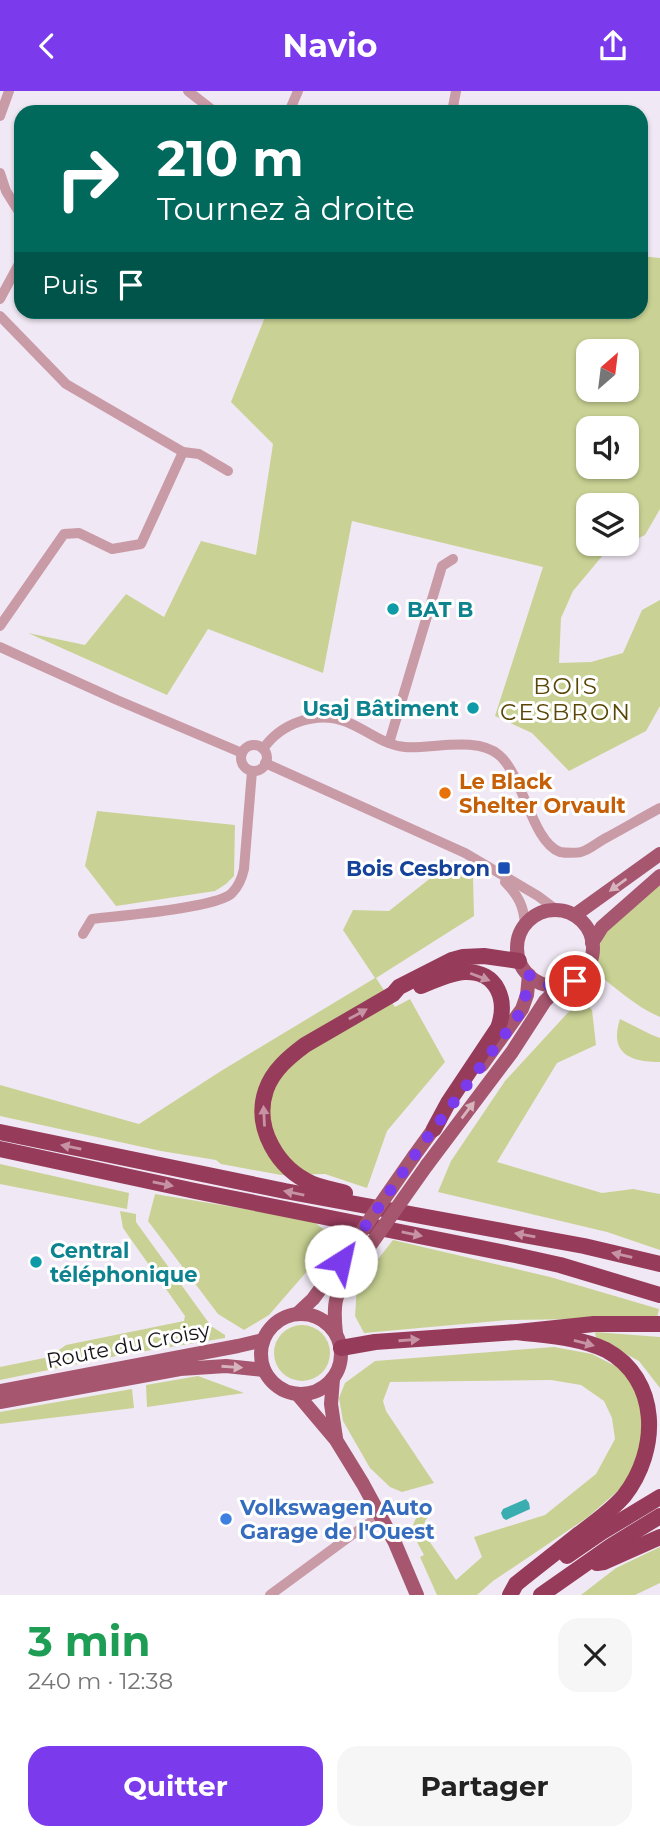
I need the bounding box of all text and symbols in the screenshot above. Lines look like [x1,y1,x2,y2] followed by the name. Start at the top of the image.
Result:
[282,26,378,65] text: Navio
[28,27,66,65] icon: back
[594,27,632,65] icon: share
[157,129,304,188] text: 210 m
[42,133,133,224] icon: right
[157,189,415,228] text: Tournez à droite
[112,266,150,304] icon: arrive
[42,269,98,301] text: Puis
[576,339,639,403] north arrow
[576,339,639,556] map controls
[576,416,639,479] button: sound
[576,493,639,556] button: layers
[407,597,473,622] place label: BAT B
[385,601,401,617] marker: BAT B
[500,672,632,726] district label: BOIS CESBRON
[302,696,459,721] place label: Usaj Bâtiment
[465,700,481,716] marker: Usaj Bâtiment
[459,769,626,818] place label: Le Black Shelter Orvault
[437,785,453,801] marker: Le Black Shelter Orvault
[346,856,490,881] place label: Bois Cesbron
[496,860,512,876] marker: Bois Cesbron
[608,878,627,892] one-way arrow
[545,951,605,1011] pin
[556,962,594,1000] icon: arrive
[470,972,491,983] one-way arrow
[348,1008,368,1020] one-way arrow
[461,1101,475,1119] one-way arrow
[259,1105,270,1127] one-way arrow
[60,1142,82,1153] one-way arrow
[152,1179,174,1190] one-way arrow
[283,1187,305,1198] one-way arrow
[304,1224,378,1298] position arrow
[401,1228,423,1239] one-way arrow
[514,1229,536,1240] one-way arrow
[50,1238,197,1287] place label: Central téléphonique
[611,1249,633,1260] one-way arrow
[28,1254,44,1270] marker: Central téléphonique
[44,1317,213,1373] street label: Route du Croisy
[398,1334,420,1345] one-way arrow
[574,1338,595,1348] one-way arrow
[221,1362,243,1373] one-way arrow
[239,1495,435,1544] place label: Volkswagen Auto Garage de l'Ouest
[218,1511,234,1527] marker: Volkswagen Auto Garage de l'Ouest
[28,1615,150,1667] text: 3 min
[558,1618,632,1692] button: close
[28,1667,173,1695] text: 240 m · 12:38
[28,1746,323,1826] button: Quitter
[337,1746,632,1826] button: Partager

